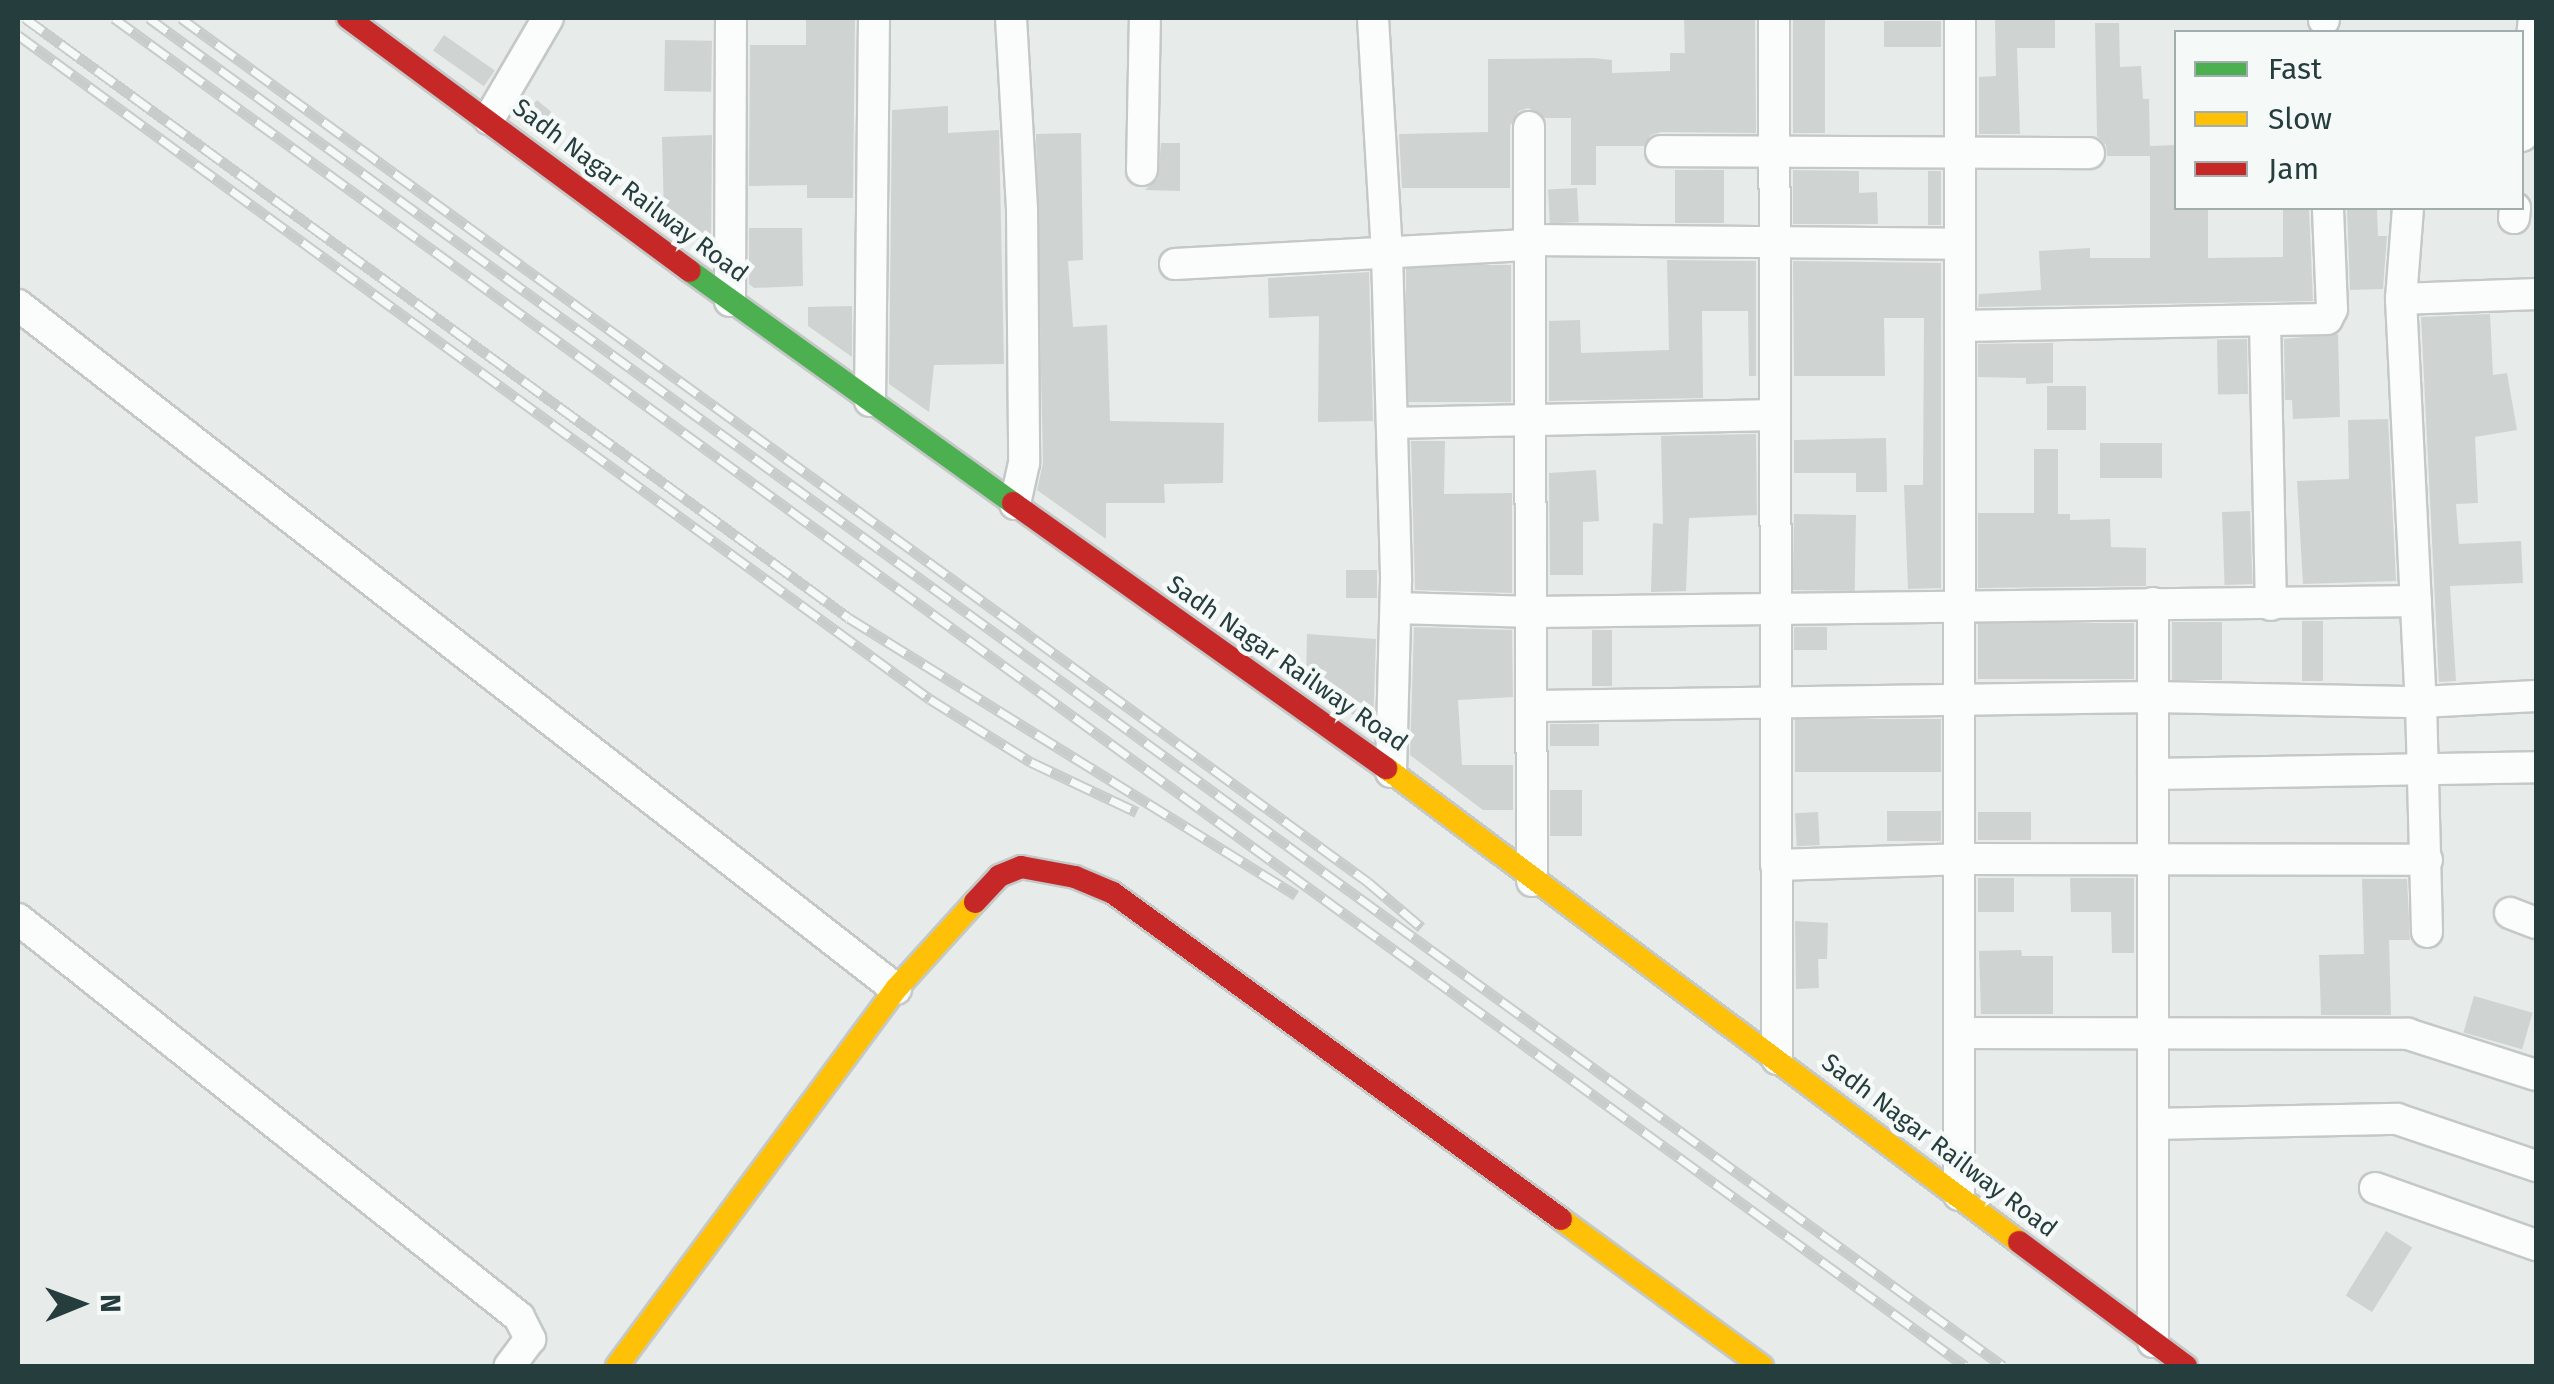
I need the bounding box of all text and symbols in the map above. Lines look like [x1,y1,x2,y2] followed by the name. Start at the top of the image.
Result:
[2174,30,2524,210] legend
[2268,51,2322,87] text: Fast
[507,93,753,289] street label: Sadh Nagar Railway Road
[2268,101,2332,137] text: Slow
[2268,151,2319,187] text: Jam
[1161,570,1413,758] street label: Sadh Nagar Railway Road
[1816,1048,2062,1244] street label: Sadh Nagar Railway Road
[30,1254,130,1354] north arrow
[94,1294,127,1313] text: N

